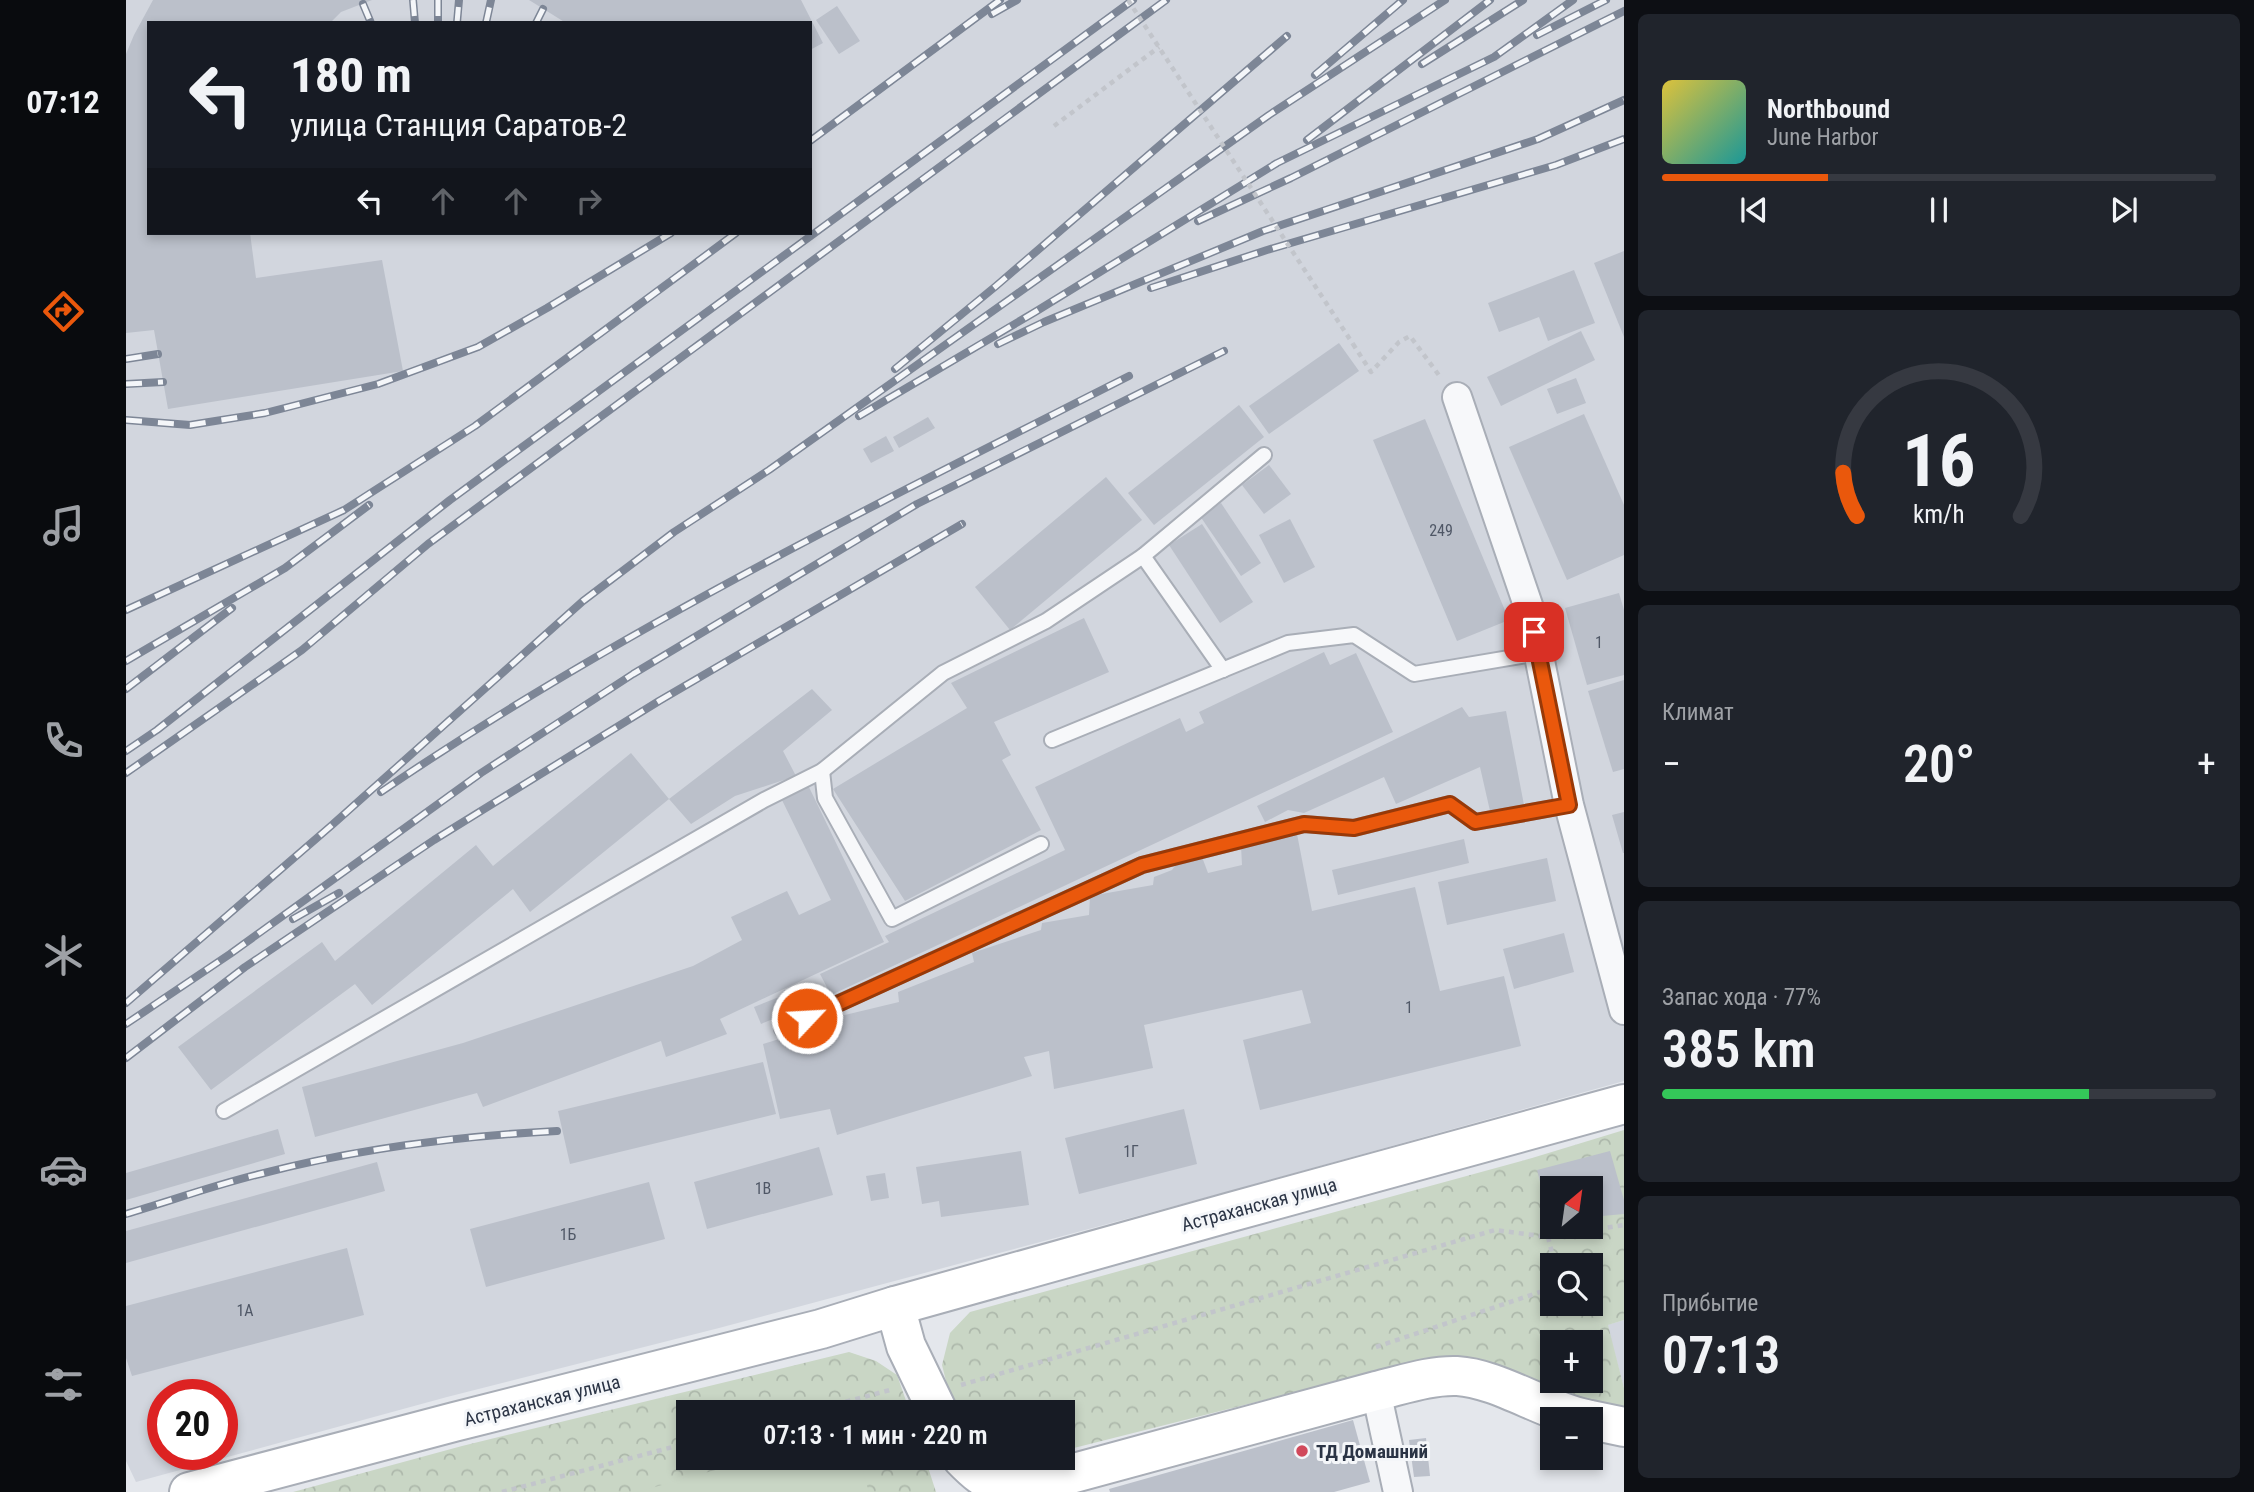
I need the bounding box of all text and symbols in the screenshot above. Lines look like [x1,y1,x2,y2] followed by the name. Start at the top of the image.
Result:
[290,47,412,104] text: 180 m
[175,49,266,140] icon: left
[26,83,100,121] text: 07:12
[1767,94,1890,124] text: Northbound
[290,106,627,144] text: улица Станция Саратов-2
[1767,124,1879,151] text: June Harbor
[351,182,389,220] icon: left
[424,182,462,220] icon: ahead
[497,182,535,220] icon: ahead
[570,182,608,220] icon: right
[1735,191,1773,229] icon: previous
[1920,191,1958,229] icon: pause
[2105,191,2143,229] icon: next
[39,287,88,336] icon: directions
[1902,419,1976,505] text: 16
[1913,500,1965,529] text: km/h
[39,501,88,550] icon: music
[1429,521,1453,540] house number: 249
[1504,602,1564,662] pin
[1515,613,1553,651] icon: arrive
[1595,633,1603,652] house number: 1
[1662,699,1734,726] text: Климат
[39,716,88,765] icon: phone
[1903,734,1975,795] text: 20°
[1662,742,1681,786] text: −
[2197,742,2216,786] text: +
[39,931,88,980] icon: climate
[770,981,844,1055] position arrow
[1662,984,1821,1011] text: Запас хода · 77%
[1405,998,1413,1017] house number: 1
[1662,1019,1816,1080] text: 385 km
[1123,1142,1139,1161] house number: 1Г
[39,1145,88,1194] icon: car
[1179,1173,1339,1236] street label: Астраханская улица
[1540,1176,1603,1239] north arrow
[1540,1176,1603,1470] map controls
[755,1179,771,1198] house number: 1В
[560,1225,577,1244] house number: 1Б
[1540,1253,1603,1316] button: search
[1662,1290,1758,1317] text: Прибытие
[236,1301,254,1320] house number: 1А
[1662,1325,1780,1386] text: 07:13
[1540,1330,1603,1393] button: +
[39,1360,88,1409] icon: filters
[462,1370,622,1431] street label: Астраханская улица
[147,1379,238,1470] speed limit sign: 20
[1540,1407,1603,1470] button: −
[763,1420,988,1450] text: 07:13 · 1 мин · 220 m
[1316,1440,1428,1463] place label: ТД Домашний
[1294,1443,1310,1459] marker: ТД Домашний

